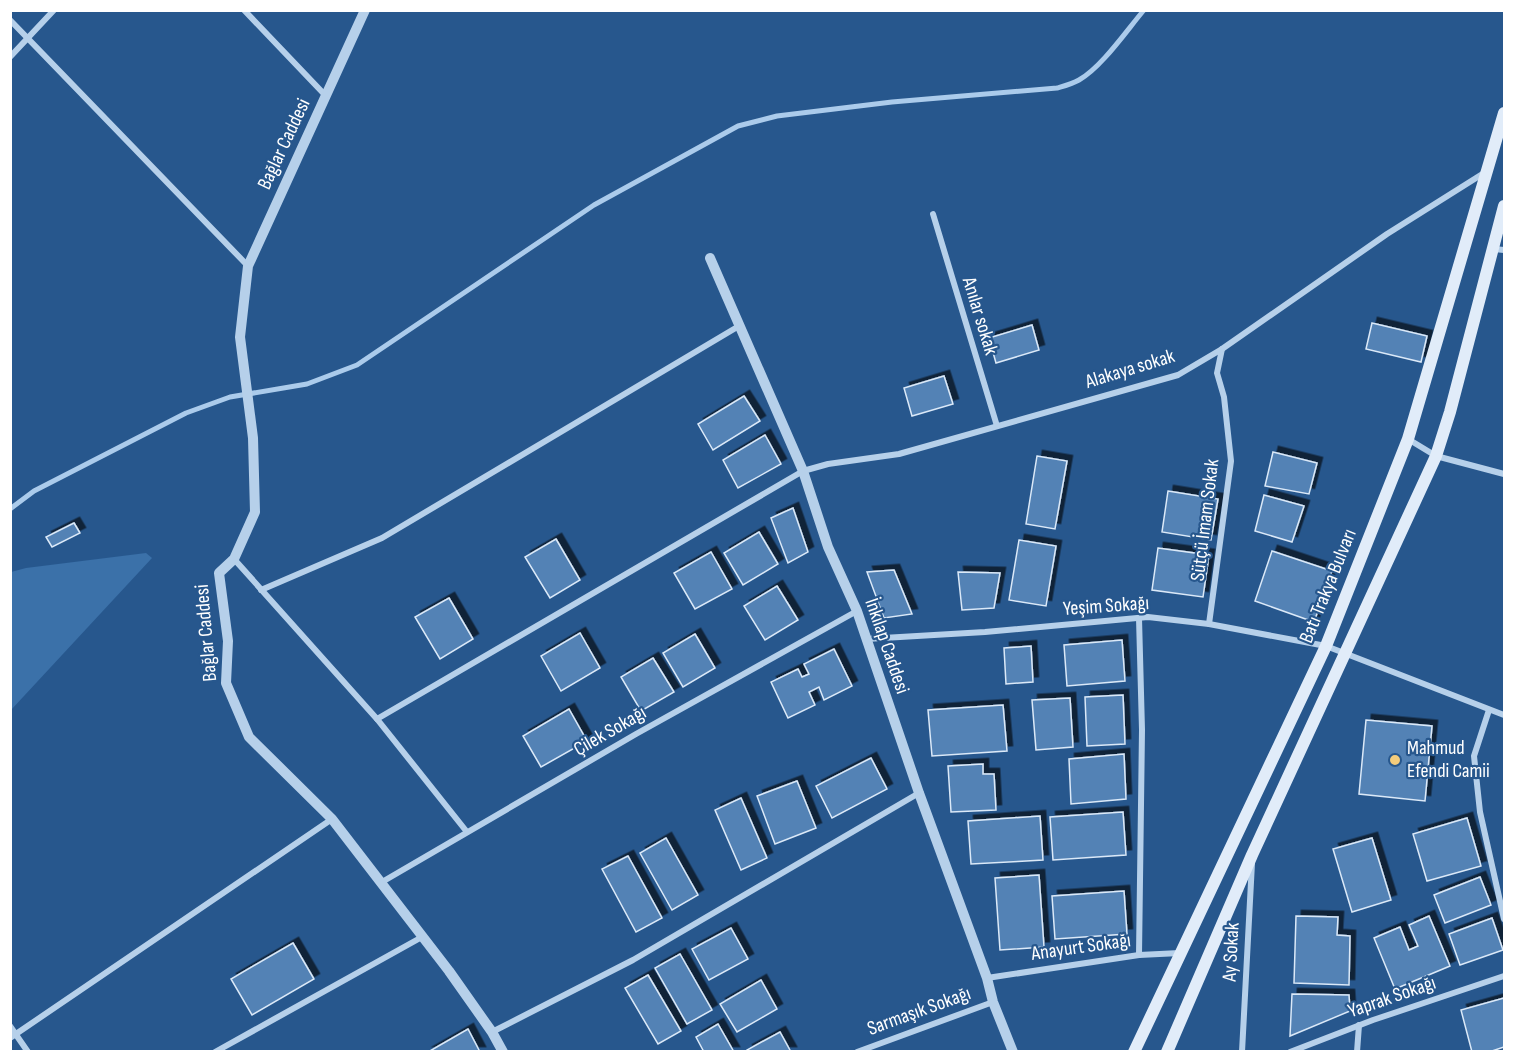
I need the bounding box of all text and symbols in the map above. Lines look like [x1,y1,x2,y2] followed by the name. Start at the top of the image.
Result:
[252,95,316,193] street label: Bağlar Caddesi
[957,273,1003,358] street label: Anılar sokak
[1081,344,1178,394] street label: Alakaya sokak
[1186,457,1224,582] street label: Sütçü İmam Sokak
[1294,525,1362,647] street label: Batı Trakya Bulvarı
[190,583,222,683] street label: Bağlar Caddesi
[1062,591,1150,621] street label: Yeşim Sokağı
[859,595,915,697] street label: İnkılap Caddesi
[569,701,651,761] street label: Çilek Sokağı
[1407,736,1490,783] place label: Mahmud Efendi Camii
[1388,753,1402,767] marker: Mahmud Efendi Camii
[1217,922,1245,983] street label: Ay Sokak
[1029,928,1132,966] street label: Anayurt Sokağı
[1345,971,1439,1023] street label: Yaprak Sokağı
[864,981,974,1041] street label: Sarmaşık Sokağı

